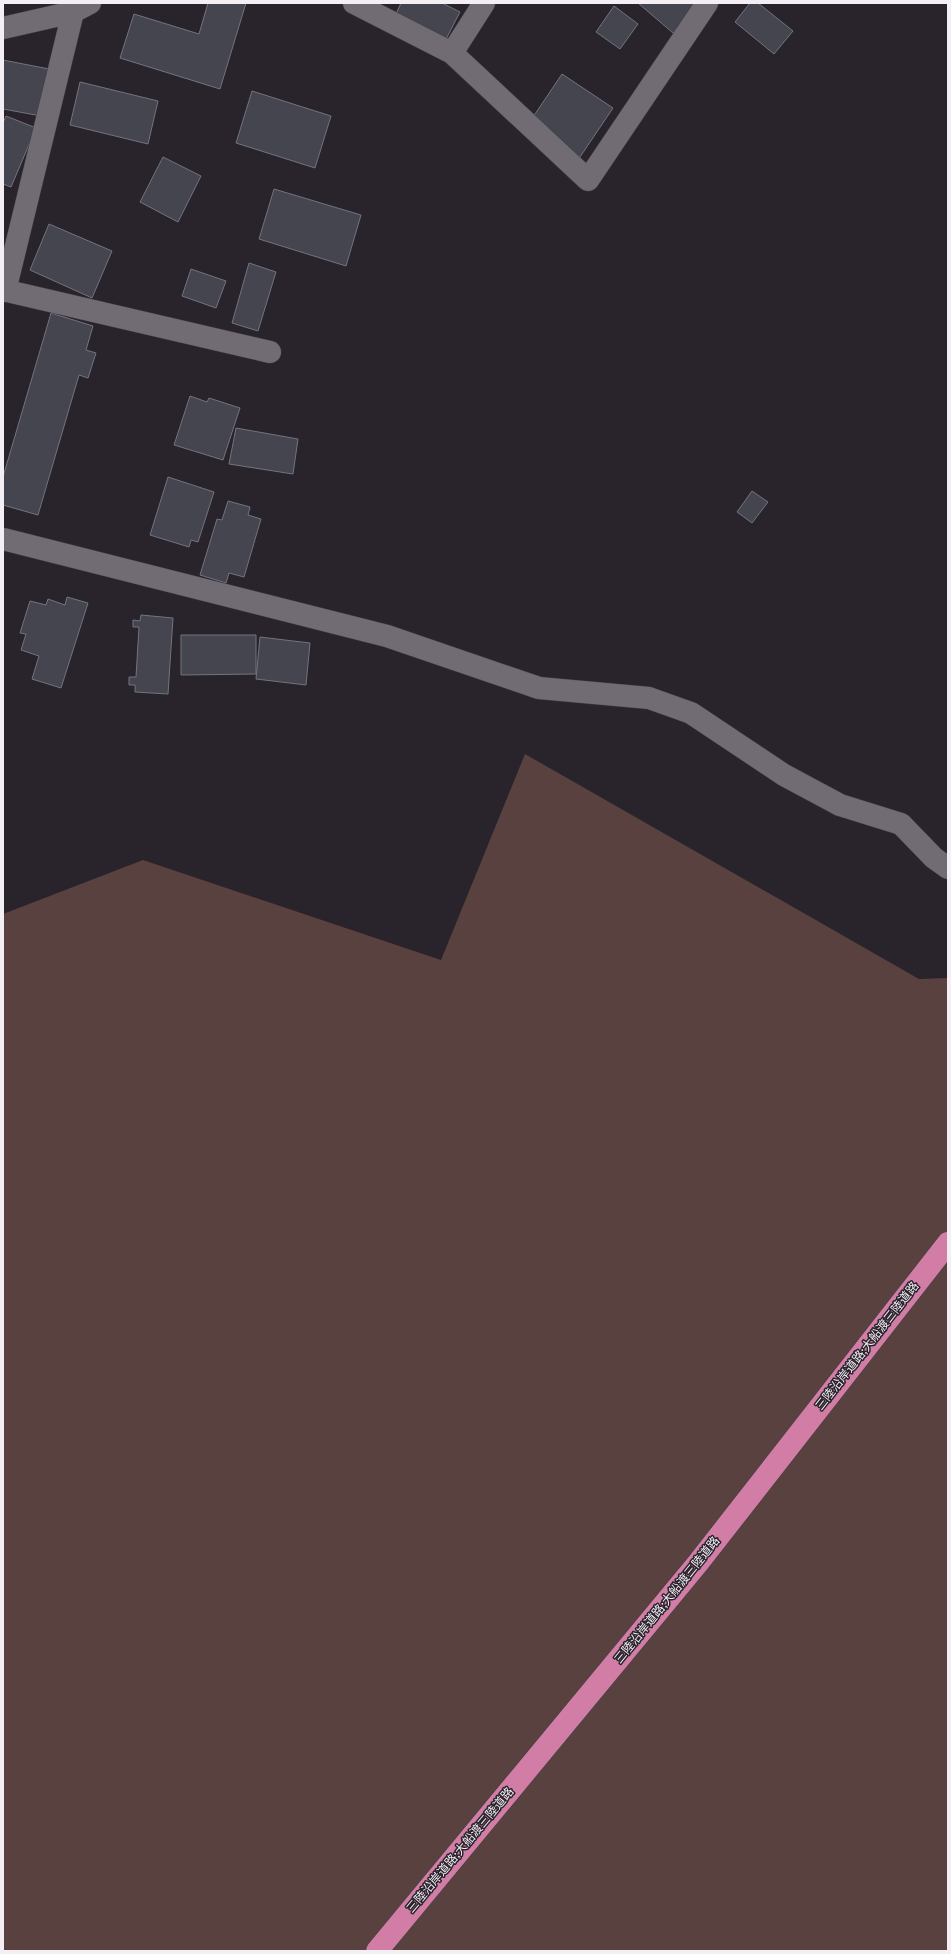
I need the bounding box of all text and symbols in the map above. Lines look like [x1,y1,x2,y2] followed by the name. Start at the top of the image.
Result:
[812,1278,922,1414] street label: 三陸沿岸道路;大船渡三陸道路
[611,1533,723,1667] street label: 三陸沿岸道路;大船渡三陸道路
[403,1784,517,1916] street label: 三陸沿岸道路;大船渡三陸道路

